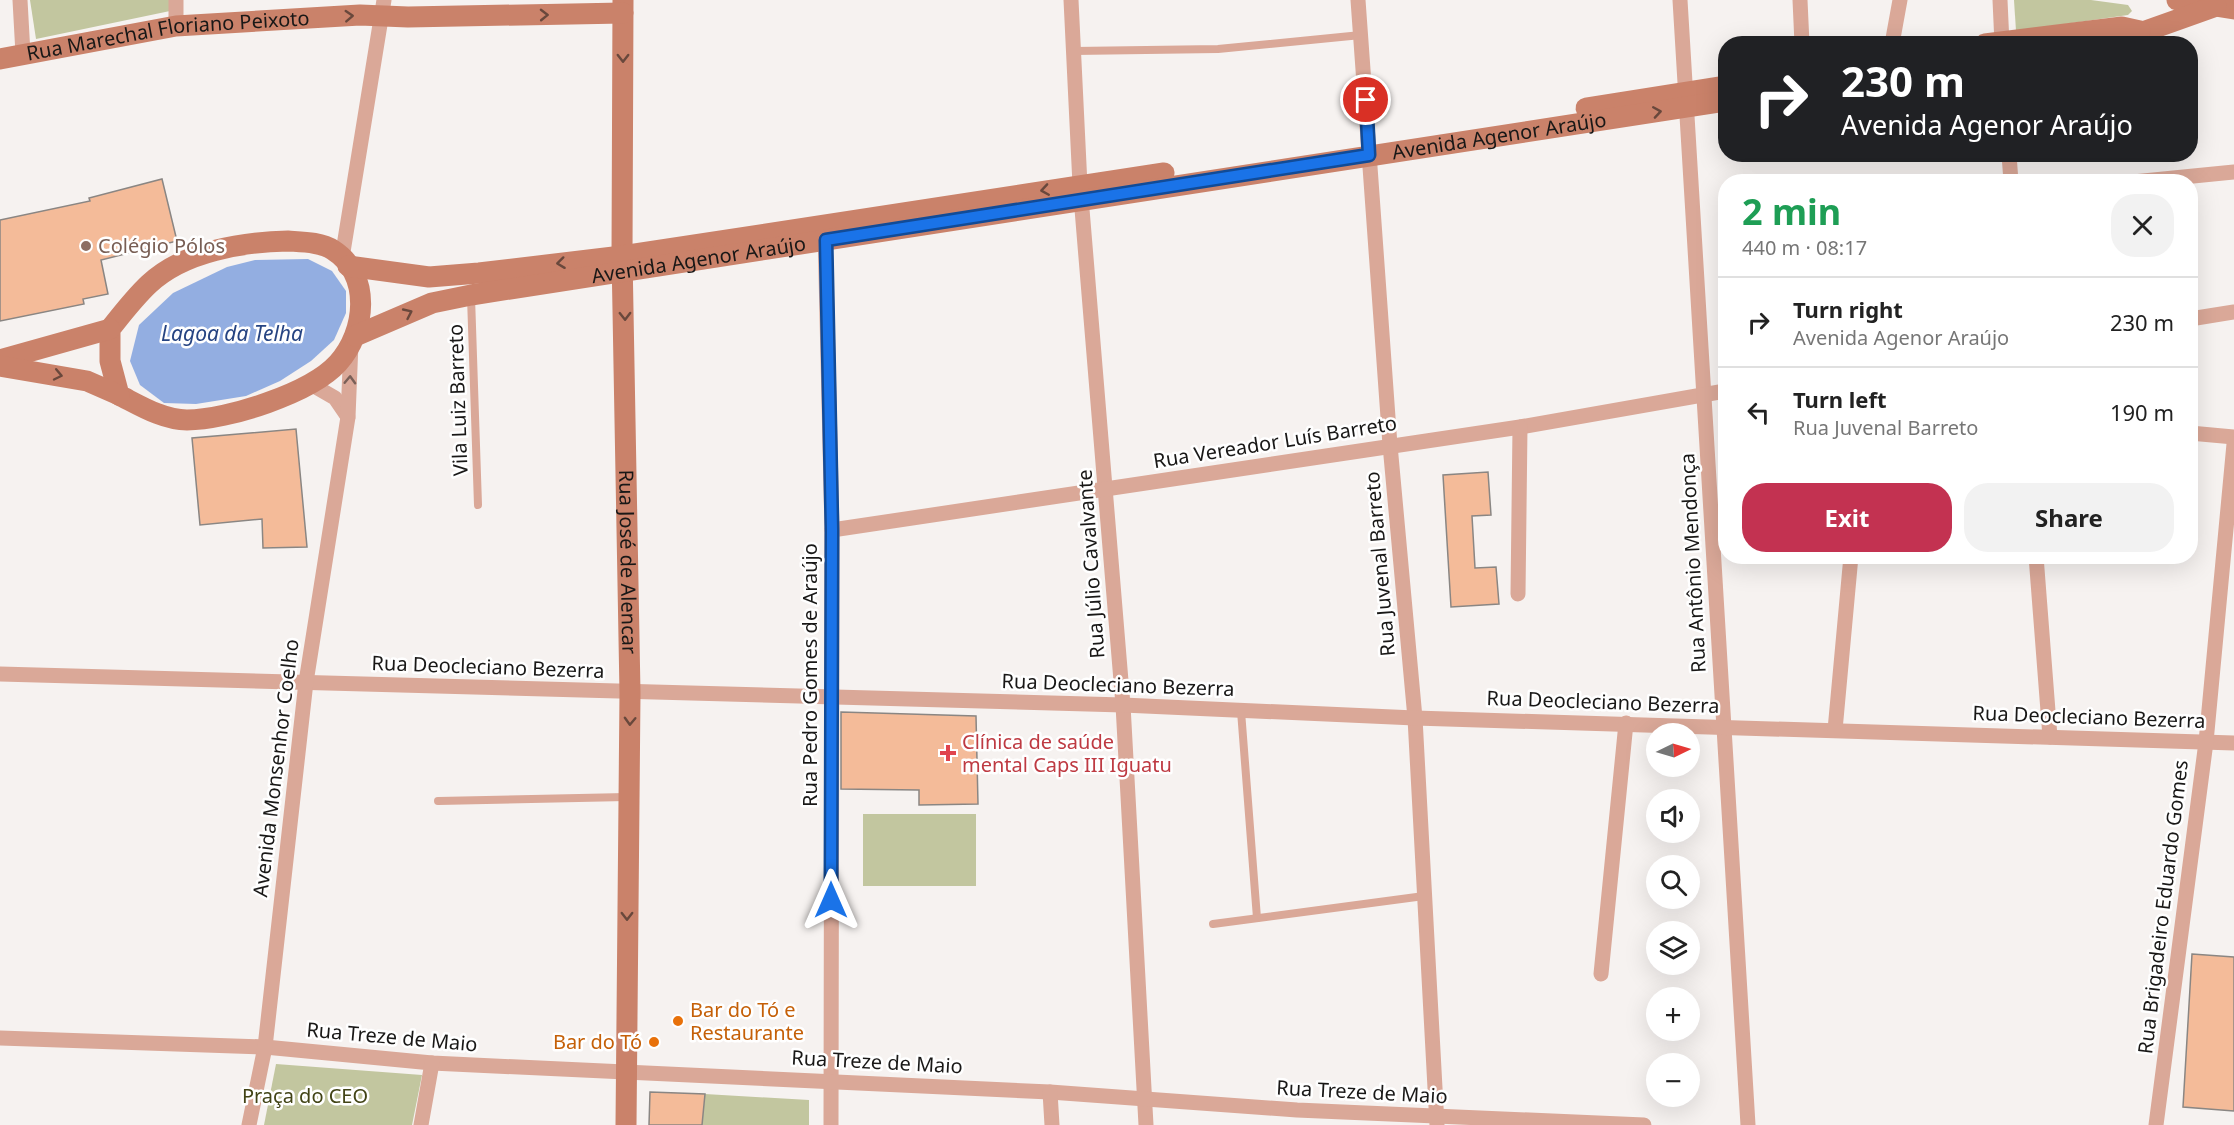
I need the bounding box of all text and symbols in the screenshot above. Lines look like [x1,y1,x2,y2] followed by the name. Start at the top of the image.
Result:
[24,4,310,67] street label: Rua Marechal Floriano Peixoto
[345,9,354,22] one-way arrow
[539,9,548,21] one-way arrow
[1841,52,1965,109] text: 230 m
[617,54,629,63] one-way arrow
[1742,60,1820,138] icon: right
[1340,74,1391,125] pin
[1349,83,1382,116] icon: arrive
[1390,106,1608,165] street label: Avenida Agenor Araújo
[1653,106,1662,118] one-way arrow
[1841,106,2133,143] text: Avenida Agenor Araújo
[1040,184,1049,196] one-way arrow
[1742,187,1841,236] text: 2 min
[2111,194,2174,257] button: close
[590,229,808,289] street label: Avenida Agenor Araújo
[98,232,225,259] place label: Colégio Pólos
[1742,234,1867,261] text: 440 m · 08:17
[79,239,93,253] marker: Colégio Pólos
[556,256,566,269] one-way arrow
[1793,294,1903,324] text: Turn right
[1742,306,1775,339] icon: right
[2110,307,2174,337] text: 230 m
[402,308,413,320] one-way arrow
[618,312,631,321] one-way arrow
[161,319,303,347] water label: Lagoa da Telha
[441,323,474,477] street label: Vila Luiz Barreto
[1793,324,2009,351] text: Avenida Agenor Araújo
[53,368,63,381] one-way arrow
[343,376,356,385] one-way arrow
[1793,384,1887,414] text: Turn left
[1742,396,1775,429] icon: left
[2110,397,2174,427] text: 190 m
[1151,409,1399,474] street label: Rua Vereador Luís Barreto
[1793,414,1978,441] text: Rua Juvenal Barreto
[1673,453,1712,674] street label: Rua Antônio Mendonça
[613,469,643,654] street label: Rua José de Alencar
[1070,469,1111,659] street label: Rua Júlio Cavalvante
[1358,471,1401,658] street label: Rua Juvenal Barreto
[1742,483,1952,552] button: Exit
[1964,483,2174,552] button: Share
[796,543,823,807] street label: Rua Pedro Gomes de Araújo
[246,637,305,899] street label: Avenida Monsenhor Coelho
[371,649,605,684] street label: Rua Deocleciano Bezerra
[1001,667,1235,702] street label: Rua Deocleciano Bezerra
[1486,684,1720,719] street label: Rua Deocleciano Bezerra
[1972,699,2206,734] street label: Rua Deocleciano Bezerra
[623,717,636,726] one-way arrow
[1646,723,1700,777] north arrow
[1646,723,1700,1107] map controls
[962,728,1172,778] place label: Clínica de saúde mental Caps III Iguatu
[939,744,957,762] marker: Clínica de saúde mental Caps III Iguatu
[2131,759,2194,1055] street label: Rua Brigadeiro Eduardo Gomes
[1646,789,1700,843] button: sound
[1646,855,1700,909] button: search
[799,868,863,932] position arrow
[621,912,633,921] one-way arrow
[1646,921,1700,975] button: layers
[1646,987,1700,1041] button: +
[690,996,804,1046] place label: Bar do Tó e Restaurante
[671,1014,685,1028] marker: Bar do Tó e Restaurante
[305,1016,479,1057] street label: Rua Treze de Maio
[553,1028,642,1055] place label: Bar do Tó
[647,1035,661,1049] marker: Bar do Tó
[791,1044,963,1079] street label: Rua Treze de Maio
[1646,1053,1700,1107] button: −
[1276,1074,1448,1109] street label: Rua Treze de Maio
[242,1082,368,1109] park label: Praça do CEO

